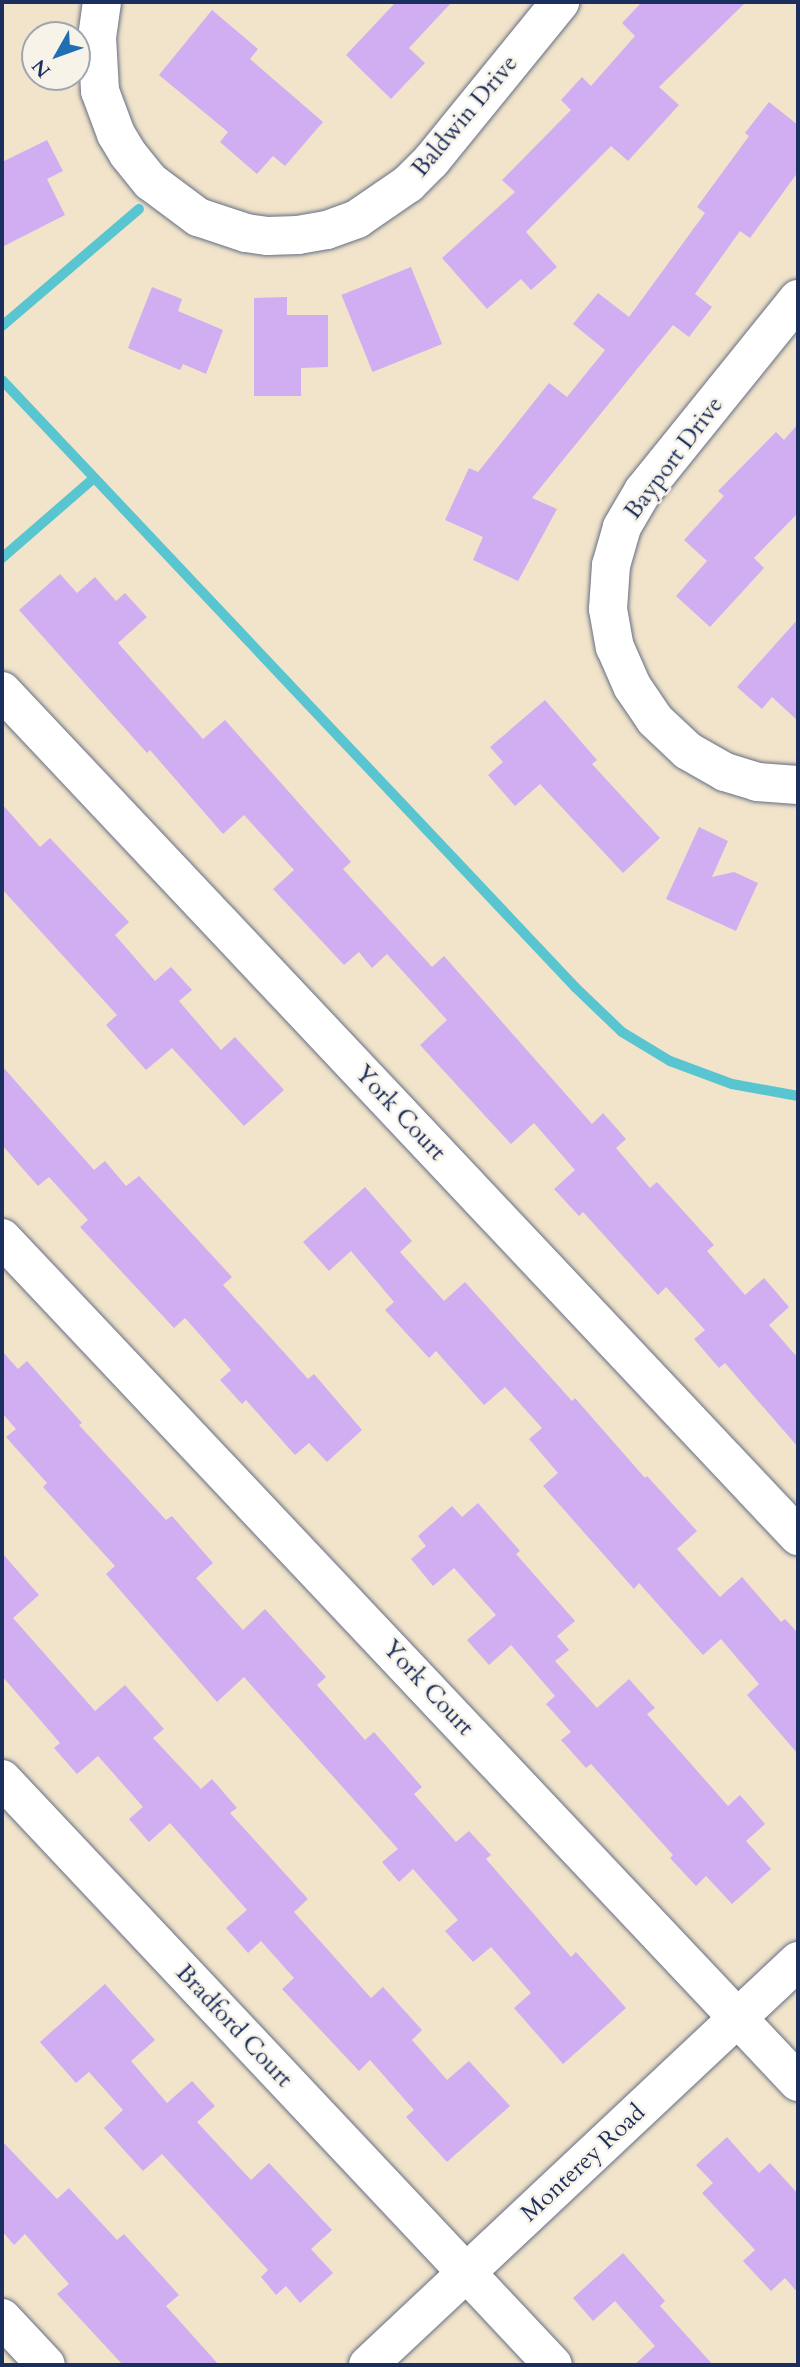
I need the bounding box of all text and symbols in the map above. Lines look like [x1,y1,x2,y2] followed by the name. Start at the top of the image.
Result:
[21,21,91,91] north arrow
[406,49,524,183] street label: Baldwin Drive
[26,54,57,83] text: N
[619,391,729,525] street label: Bayport Drive
[349,1059,451,1167] street label: York Court
[377,1634,479,1742] street label: York Court
[170,1959,298,2093] street label: Bradford Court
[515,2098,651,2228] street label: Monterey Road

